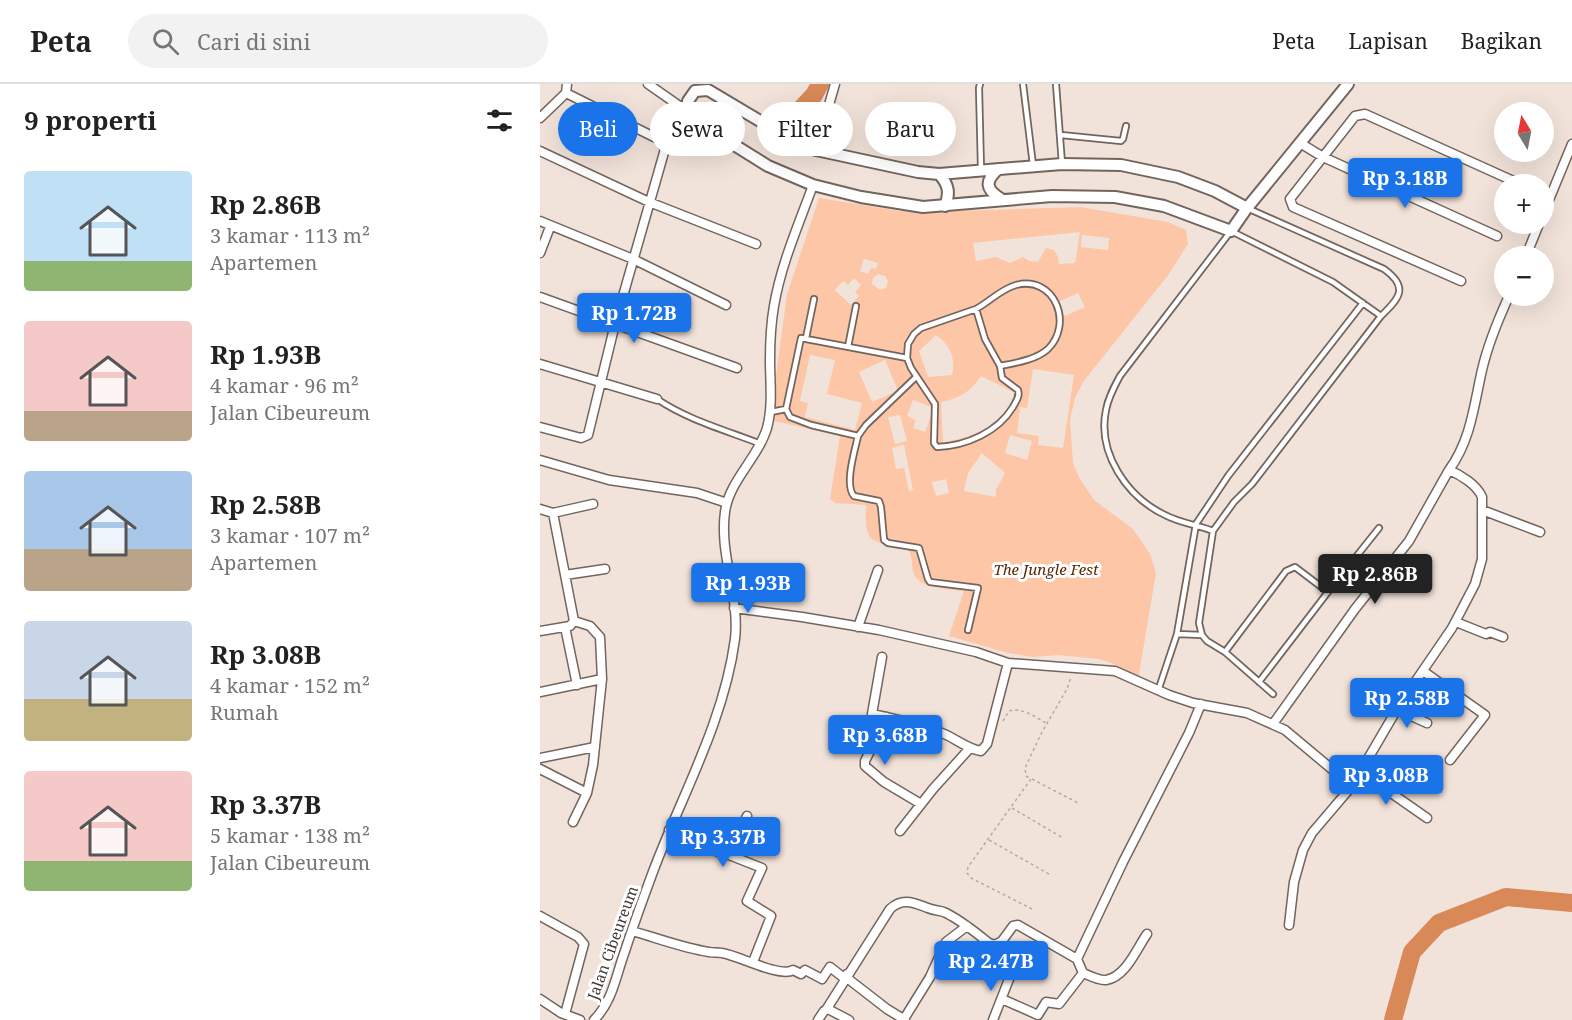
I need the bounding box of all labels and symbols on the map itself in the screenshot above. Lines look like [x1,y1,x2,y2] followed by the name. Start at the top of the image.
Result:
[1494,102,1554,162] north arrow
[1343,158,1467,209] pin: Rp 3.18B
[572,293,696,344] pin: Rp 1.72B
[1313,554,1437,605] pin: Rp 2.86B
[993,559,1099,579] park label: The Jungle Fest
[686,563,810,614] pin: Rp 1.93B
[1345,678,1469,729] pin: Rp 2.58B
[823,715,947,766] pin: Rp 3.68B
[1324,755,1448,806] pin: Rp 3.08B
[661,817,785,868] pin: Rp 3.37B
[582,883,642,1003] street label: Jalan Cibeureum
[929,941,1053,992] pin: Rp 2.47B

